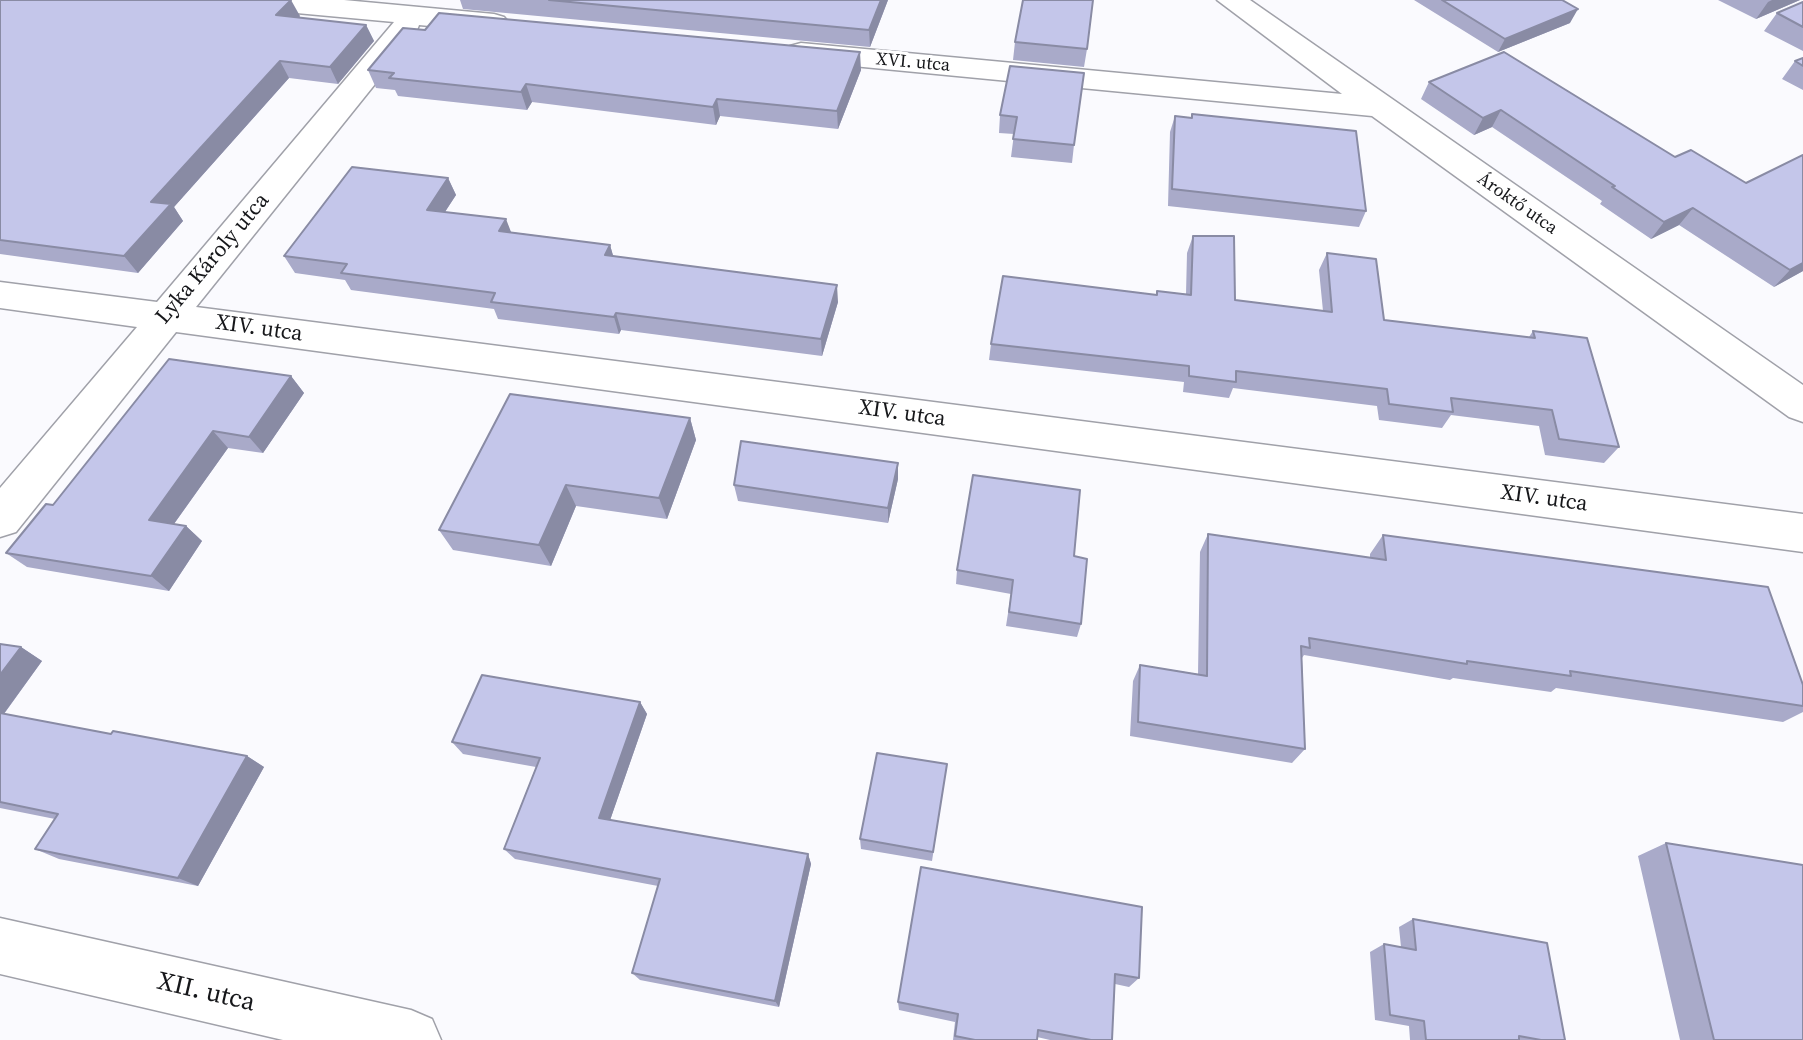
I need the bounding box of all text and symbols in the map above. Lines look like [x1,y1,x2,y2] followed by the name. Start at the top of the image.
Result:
[875,49,951,77] street label: XVI. utca
[1473,168,1561,240] street label: Ároktő utca
[151,188,275,330] street label: Lyka Károly utca
[214,310,304,348] street label: XIV. utca
[857,395,947,433] street label: XIV. utca
[1499,480,1589,518] street label: XIV. utca
[154,967,258,1019] street label: XII. utca

